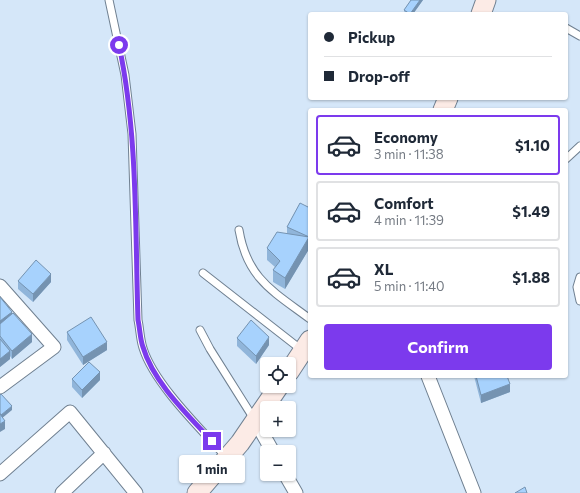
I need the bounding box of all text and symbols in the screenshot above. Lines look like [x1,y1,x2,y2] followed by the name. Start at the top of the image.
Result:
[348,28,395,46] text: Pickup
[110,36,128,54] route start
[348,67,410,85] text: Drop-off
[326,127,362,163] icon: car
[374,128,438,146] text: Economy
[515,136,550,154] text: $1.10
[374,146,444,162] text: 3 min · 11:38
[326,193,362,229] icon: car
[374,194,434,212] text: Comfort
[512,202,550,220] text: $1.49
[374,212,444,228] text: 4 min · 11:39
[326,259,362,295] icon: car
[374,260,393,278] text: XL
[512,268,550,286] text: $1.88
[374,278,445,294] text: 5 min · 11:40
[324,324,552,370] button: Confirm
[260,357,296,481] map controls
[260,357,296,393] button: locate
[260,401,296,437] button: +
[203,432,221,450] route end
[260,445,296,481] button: −
[179,455,245,483] callout: 1 min
[197,461,227,477] text: 1 min

